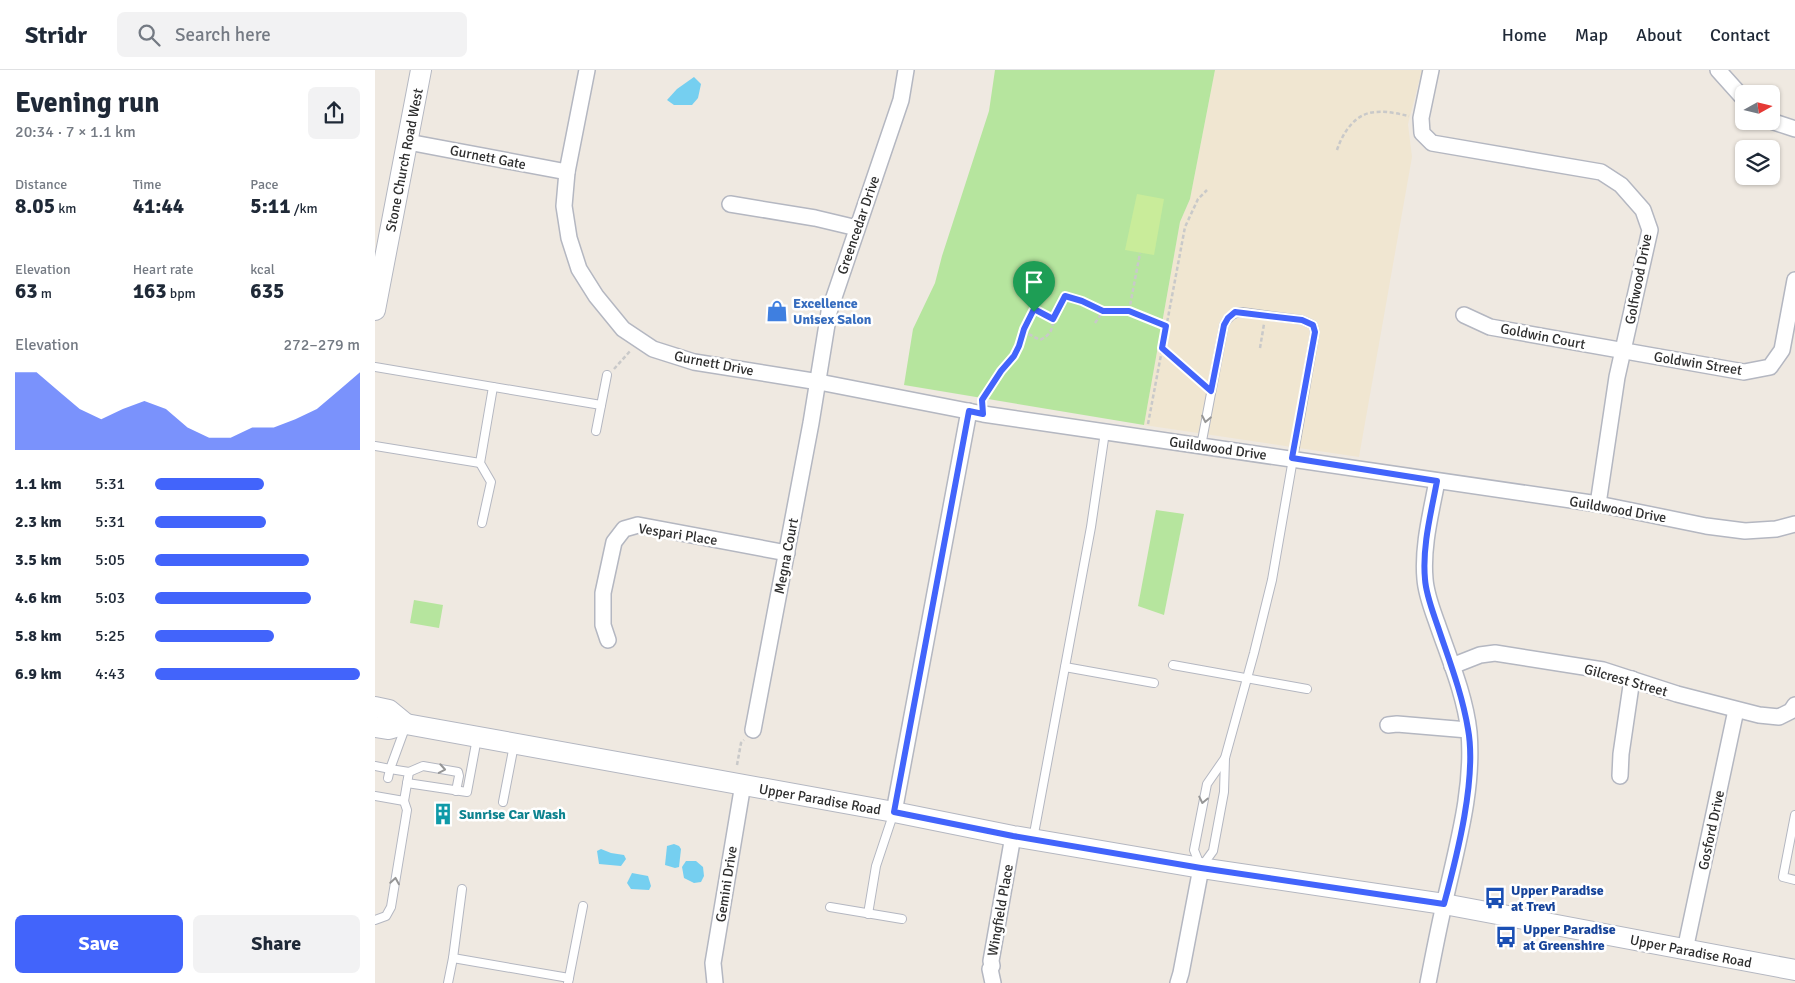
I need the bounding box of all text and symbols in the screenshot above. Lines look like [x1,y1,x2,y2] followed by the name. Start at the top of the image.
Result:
[117,12,467,57] search box
[25,20,87,50] text: Stridr
[135,21,163,49] icon: search
[175,23,271,47] text: Search here
[1502,24,1547,46] text: Home
[1575,24,1608,46] text: Map
[1636,24,1682,46] text: About
[1710,24,1770,46] text: Contact
[1735,85,1780,130] north arrow
[1735,85,1780,185] map controls
[15,86,160,120] text: Evening run
[308,87,360,139] button: share
[382,87,427,233] street label: Stone Church Road West
[15,122,136,142] text: 20:34 · 7 × 1.1 km
[1735,140,1780,185] button: layers
[448,142,527,173] street label: Gurnett Gate
[834,174,883,277] street label: Greencedar Drive
[15,176,67,193] text: Distance
[133,176,162,193] text: Time
[250,176,279,193] text: Pace
[15,193,55,219] text: 8.05
[133,193,184,219] text: 41:44
[250,193,291,219] text: 5:11
[55,200,76,217] text: km
[291,200,318,217] text: /km
[1621,232,1656,326] street label: Golfwood Drive
[15,261,71,278] text: Elevation
[133,261,193,278] text: Heart rate
[250,261,275,278] text: kcal
[1013,261,1055,312] pin
[1020,268,1048,296] icon: arrive
[15,278,38,304] text: 63
[133,278,167,304] text: 163
[250,278,284,304] text: 635
[38,285,52,302] text: m
[167,285,196,302] text: bpm
[793,295,872,328] place label: Excellence Unisex Salon
[764,298,790,324] shop icon: Excellence Unisex Salon
[1499,320,1587,353] street label: Goldwin Court
[15,335,79,355] text: Elevation
[283,335,360,355] text: 272–279 m
[673,347,755,380] street label: Gurnett Drive
[1653,348,1743,379] street label: Goldwin Street
[1201,415,1212,423] one-way arrow
[1168,433,1268,464] street label: Guildwood Drive
[15,474,62,494] text: 1.1 km
[95,474,125,494] text: 5:31
[1568,493,1668,526] street label: Guildwood Drive
[15,512,62,532] text: 2.3 km
[95,512,125,532] text: 5:31
[771,517,802,596] street label: Megna Court
[637,520,719,549] street label: Vespari Place
[15,550,62,570] text: 3.5 km
[95,550,125,570] text: 5:05
[15,588,62,608] text: 4.6 km
[95,588,125,608] text: 5:03
[15,626,62,646] text: 5.8 km
[95,626,125,646] text: 5:25
[1582,660,1670,701] street label: Gilcrest Street
[15,664,62,684] text: 6.9 km
[95,664,125,684] text: 4:43
[438,764,446,774] one-way arrow
[758,780,882,819] street label: Upper Paradise Road
[1695,789,1728,872] street label: Gosford Drive
[1198,796,1209,805] one-way arrow
[430,801,456,827] building icon: Sunrise Car Wash
[459,806,566,823] place label: Sunrise Car Wash
[712,845,741,923] street label: Gemini Drive
[984,863,1017,957] street label: Wingfield Place
[390,876,400,885] one-way arrow
[1511,882,1604,915] place label: Upper Paradise at Trevi
[1482,885,1508,911] bus stop icon: Upper Paradise at Trevi
[15,915,183,973] button: Save
[193,915,360,973] button: Share
[1523,921,1616,954] place label: Upper Paradise at Greenshire
[1493,924,1519,950] bus stop icon: Upper Paradise at Greenshire
[1629,931,1753,972] street label: Upper Paradise Road

